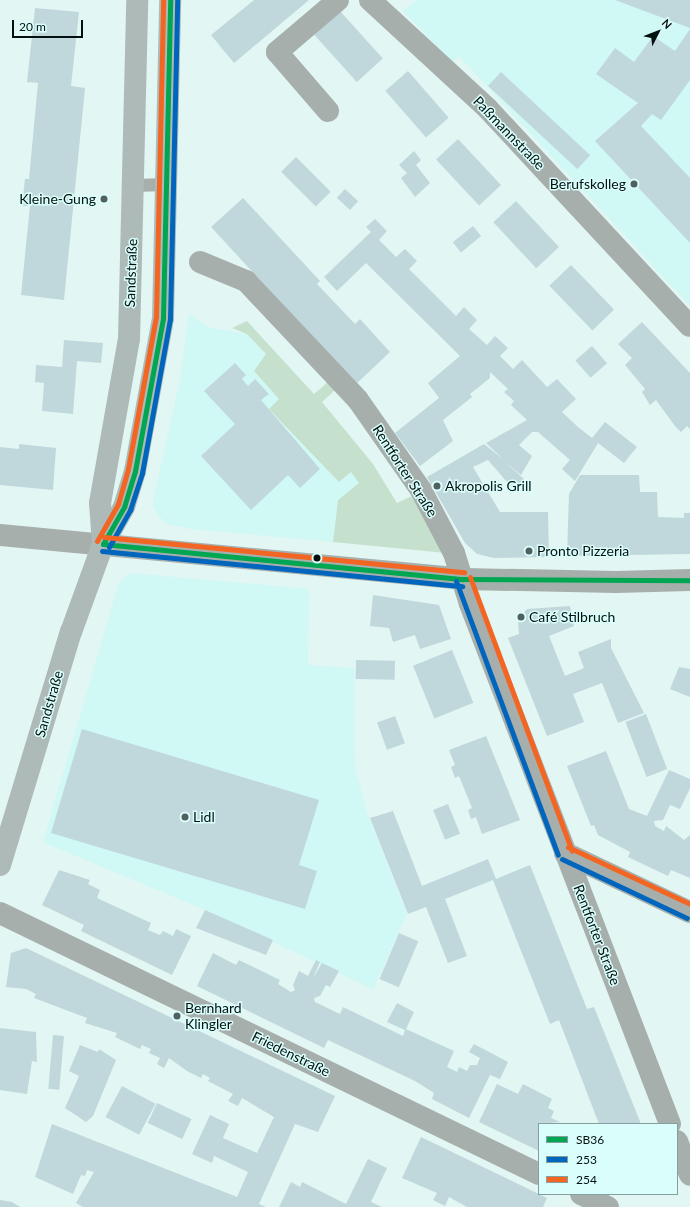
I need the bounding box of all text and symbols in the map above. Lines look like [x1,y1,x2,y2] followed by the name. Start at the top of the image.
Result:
[14,12,85,38] scale bar
[638,12,678,52] north arrow
[660,16,675,31] text: N
[19,19,46,34] text: 20 m
[470,93,548,173] street label: Paßmannstraße
[550,176,626,192] place label: Berufskolleg
[629,179,639,189] marker: Berufskolleg
[19,191,96,207] place label: Kleine-Gung
[99,194,109,204] marker: Kleine-Gung
[121,238,141,308] street label: Sandstraße
[369,422,441,520] street label: Rentforter Straße
[445,478,532,494] place label: Akropolis Grill
[432,481,442,491] marker: Akropolis Grill
[537,543,629,559] place label: Pronto Pizzeria
[524,546,534,556] marker: Pronto Pizzeria
[312,553,322,563] unlabelled marker
[529,609,615,625] place label: Café Stilbruch
[516,612,526,622] marker: Café Stilbruch
[31,669,67,739] street label: Sandstraße
[193,809,215,825] place label: Lidl
[180,812,190,822] marker: Lidl
[570,882,624,988] street label: Rentforter Straße
[185,1000,242,1032] place label: Bernhard Klingler
[172,1011,182,1021] marker: Bernhard Klingler
[249,1028,333,1080] street label: Friedenstraße
[538,1123,678,1195] legend
[576,1132,604,1147] text: SB36
[576,1152,597,1167] text: 253
[576,1172,597,1187] text: 254

